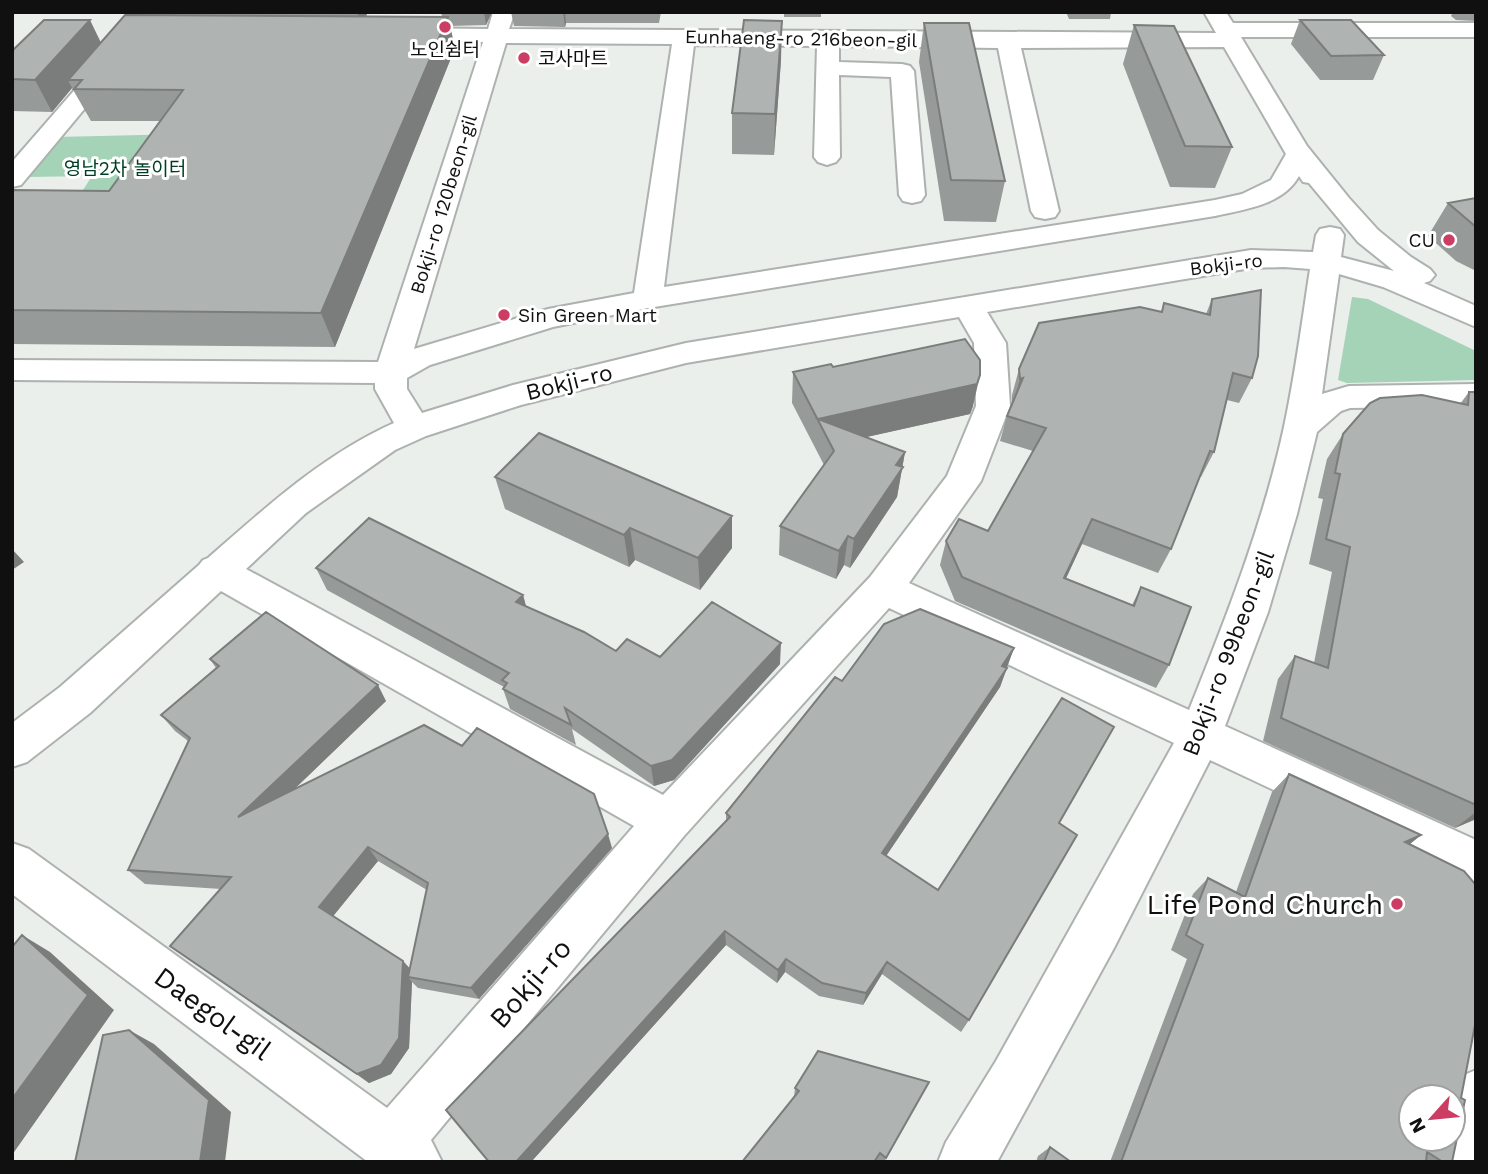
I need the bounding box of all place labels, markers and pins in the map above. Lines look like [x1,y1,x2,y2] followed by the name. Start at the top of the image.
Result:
[437,19,453,35] marker: 노인쉼터
[410,38,480,61] place label: 노인쉼터
[538,47,608,70] place label: 코사마트
[516,50,532,66] marker: 코사마트
[1409,229,1435,252] place label: CU
[1441,232,1457,248] marker: CU
[518,304,657,327] place label: Sin Green Mart
[496,307,512,323] marker: Sin Green Mart
[1147,888,1383,921] place label: Life Pond Church
[1389,896,1405,912] marker: Life Pond Church

